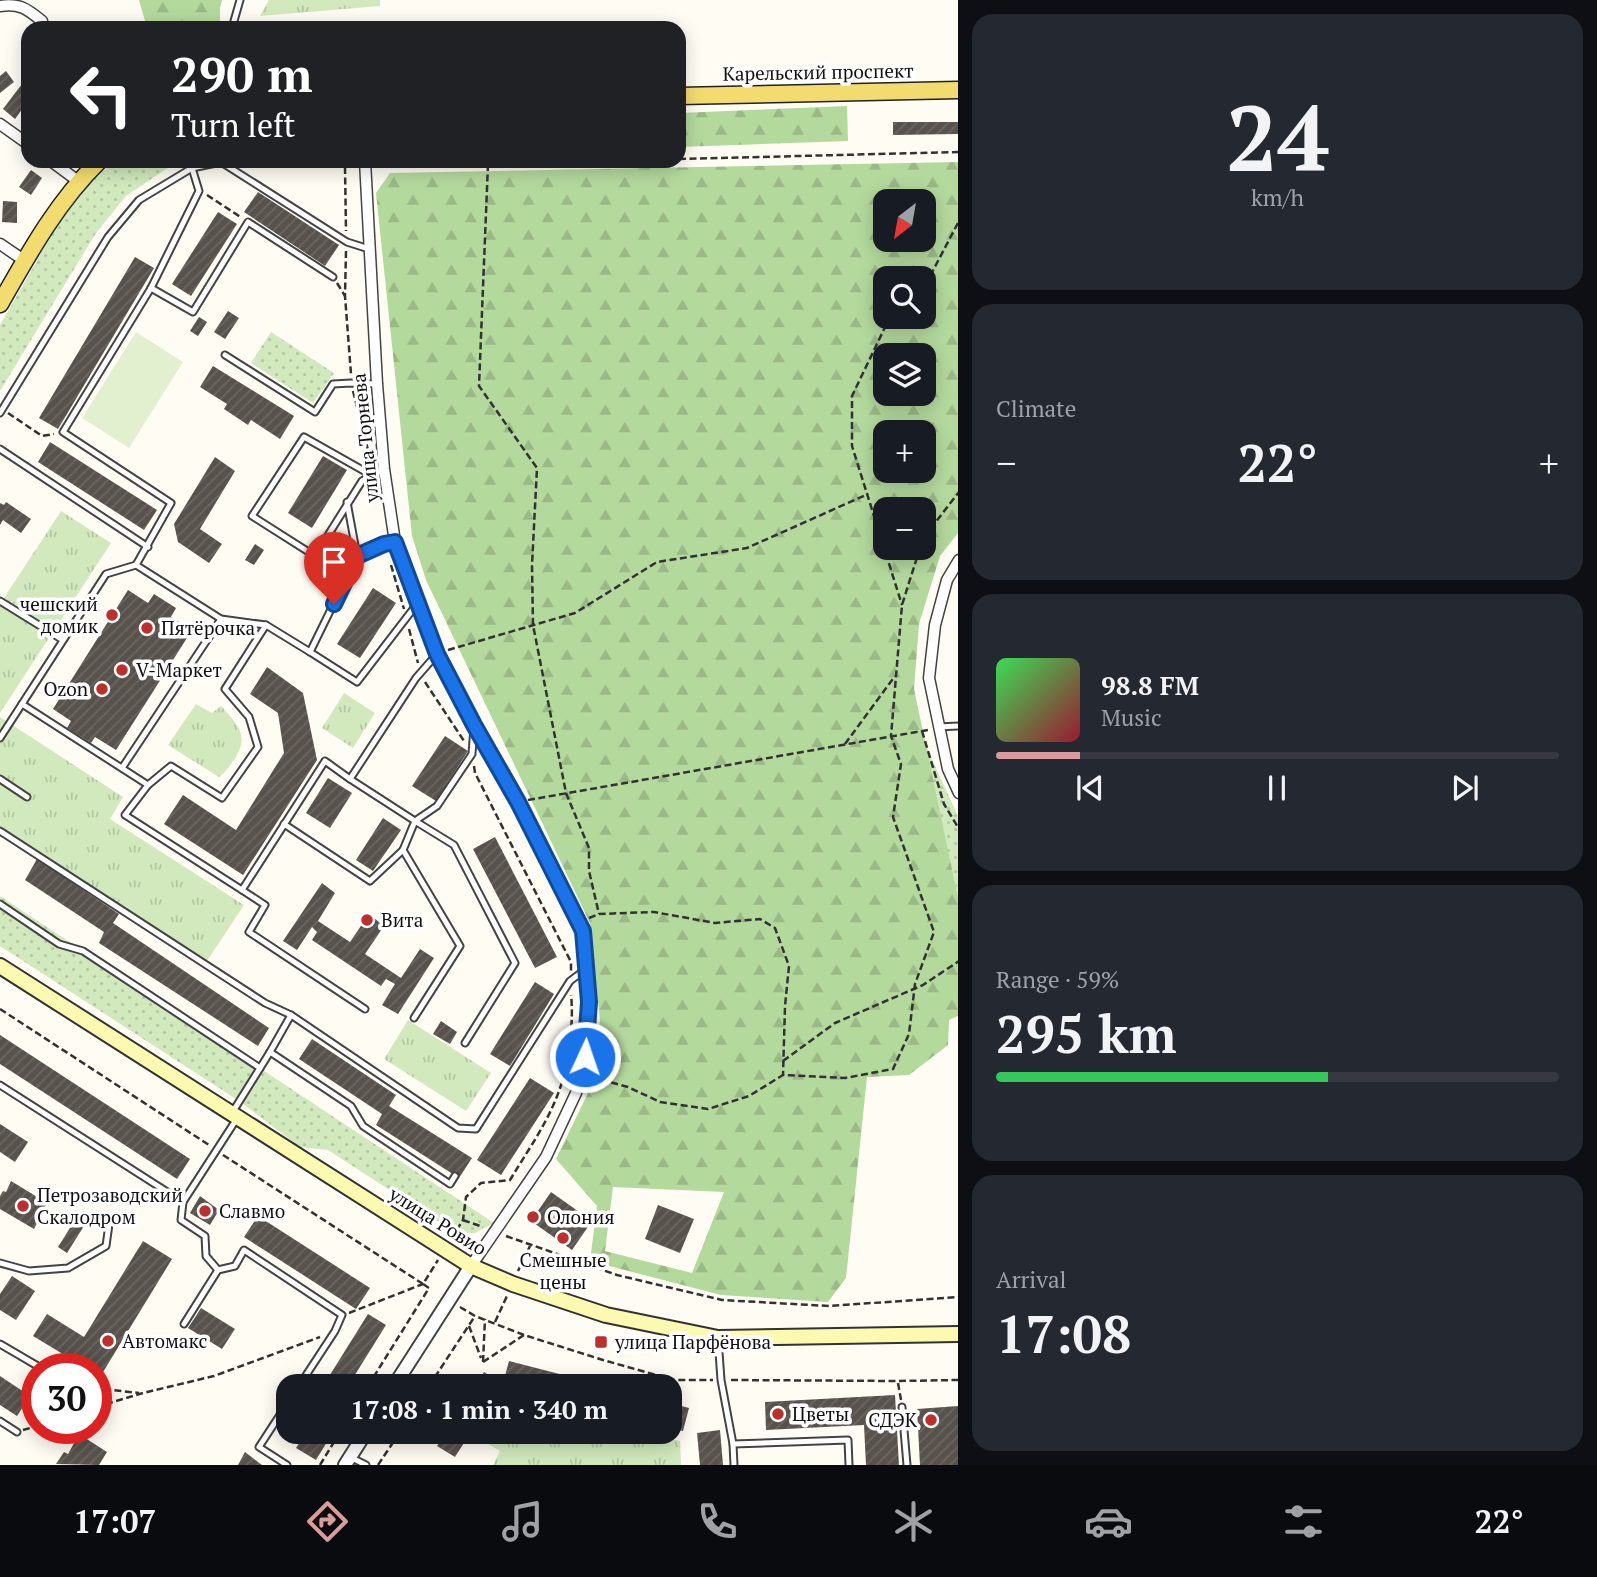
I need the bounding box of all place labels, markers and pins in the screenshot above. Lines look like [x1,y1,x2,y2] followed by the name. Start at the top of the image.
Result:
[304,532,364,604] pin
[20,591,99,638] place label: чешский домик
[104,607,120,623] marker: чешский домик
[161,615,255,640] place label: Пятёрочка
[139,620,155,636] marker: Пятёрочка
[136,657,222,682] place label: V-Маркет
[114,662,130,678] marker: V-Маркет
[43,676,88,701] place label: Ozon
[94,681,110,697] marker: Ozon
[381,907,424,932] place label: Вита
[359,912,375,928] marker: Вита
[37,1182,183,1229] place label: Петрозаводский Скалодром
[15,1198,31,1214] marker: Петрозаводский Скалодром
[219,1198,285,1223] place label: Славмо
[197,1203,213,1219] marker: Славмо
[547,1204,614,1229] place label: Олония
[525,1209,541,1225] marker: Олония
[555,1230,571,1246] marker: Смешные цены
[520,1247,606,1294] place label: Смешные цены
[122,1328,208,1353] place label: Автомакс
[614,1329,771,1354] place label: улица Парфёнова
[100,1333,116,1349] marker: Автомакс
[593,1334,609,1350] marker: улица Парфёнова
[792,1401,849,1426] place label: Цветы
[770,1406,786,1422] marker: Цветы
[868,1407,918,1432] place label: СДЭК
[923,1412,939,1428] marker: СДЭК

